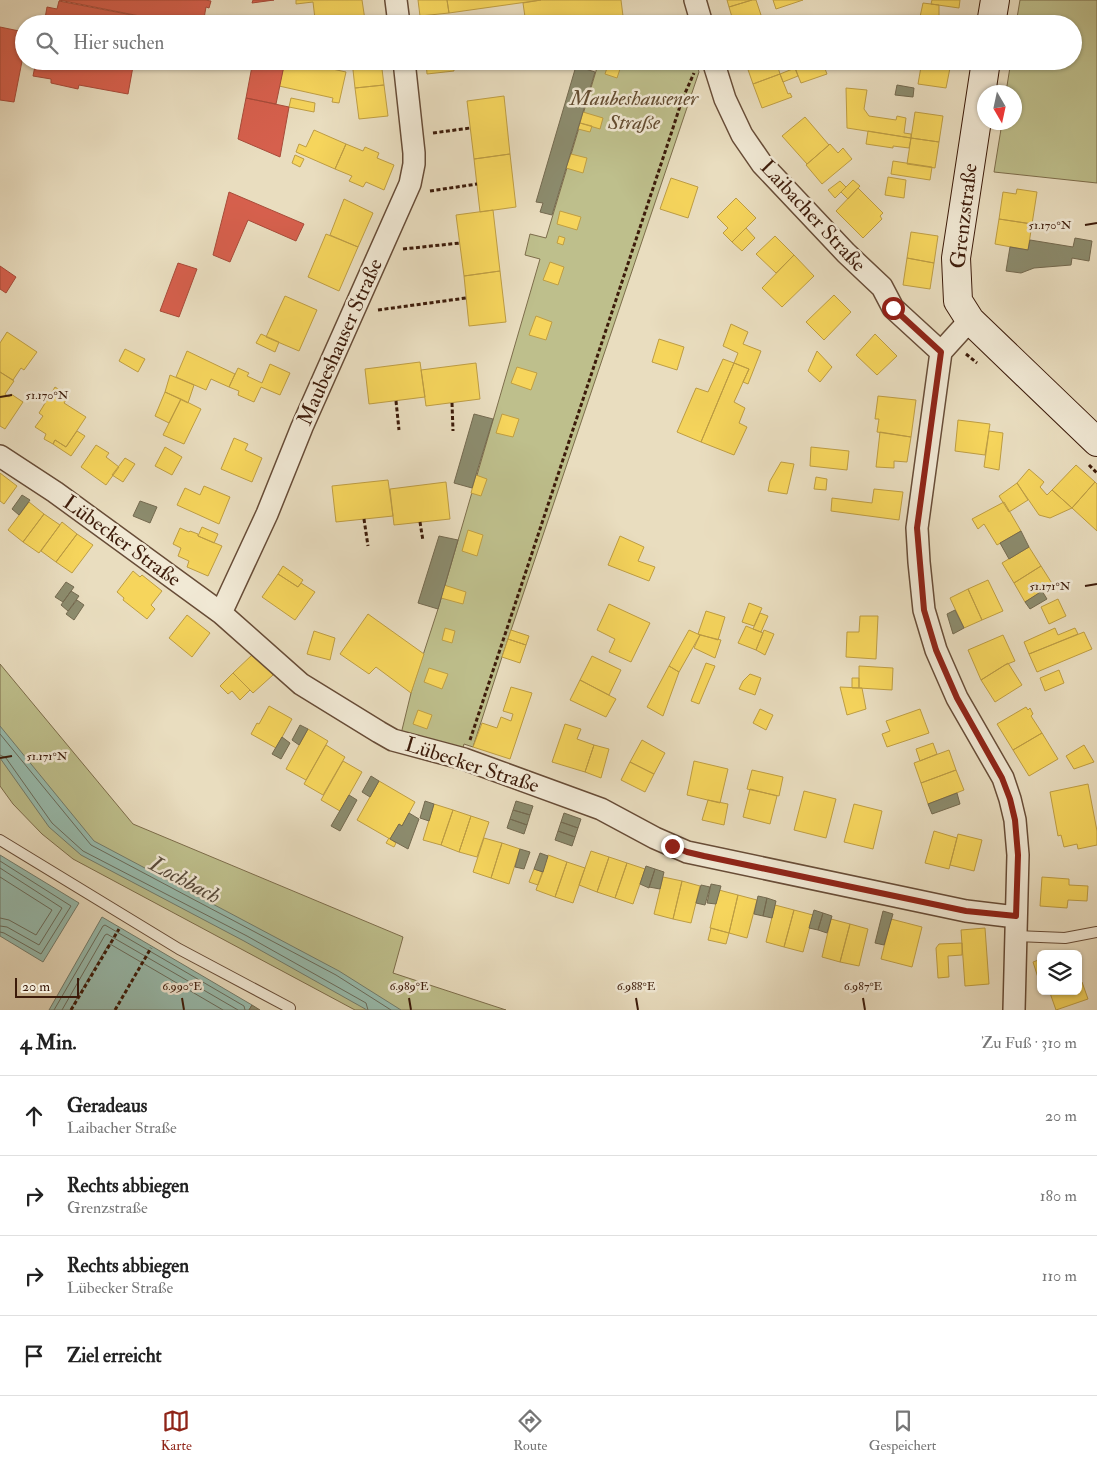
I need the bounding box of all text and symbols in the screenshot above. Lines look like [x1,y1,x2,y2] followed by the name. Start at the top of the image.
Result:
[15,15,1082,70] search box
[33,29,61,57] icon: search
[73,31,164,55] text: Hier suchen
[568,85,699,136] park label: Maubeshausener Straße
[977,85,1022,130] north arrow
[754,154,872,278] street label: Laibacher Straße
[944,162,984,270] street label: Grenzstraße
[1029,218,1072,233] text: 51.170°N
[291,254,389,430] street label: Maubeshauser Straße
[882,297,905,320] route start
[26,388,69,403] text: 51.170°N
[58,489,186,593] street label: Lübecker Straße
[1030,579,1071,594] text: 51.171°N
[402,731,543,799] street label: Lübecker Straße
[27,749,68,764] text: 51.171°N
[661,835,684,858] route end
[144,849,225,910] water label: Lochbach
[1037,950,1082,995] map controls
[1037,950,1082,995] button: layers
[15,975,79,998] scale bar
[22,978,50,995] text: 20 m
[162,979,202,994] text: 6.990°E
[389,979,429,994] text: 6.989°E
[617,979,656,994] text: 6.988°E
[844,979,883,994] text: 6.987°E
[20,1029,77,1056] text: 4 Min.
[981,1033,1077,1053] text: Zu Fuß · 310 m
[67,1094,147,1118] text: Geradeaus
[20,1102,48,1130] icon: ahead
[1045,1106,1077,1126] text: 20 m
[67,1118,177,1138] text: Laibacher Straße
[67,1174,189,1198] text: Rechts abbiegen
[20,1182,48,1210] icon: right
[1040,1186,1077,1206] text: 180 m
[67,1198,148,1218] text: Grenzstraße
[67,1254,189,1278] text: Rechts abbiegen
[20,1262,48,1290] icon: right
[1042,1266,1077,1286] text: 110 m
[67,1278,173,1298] text: Lübecker Straße
[20,1342,48,1370] icon: arrive
[67,1344,162,1368] text: Ziel erreicht
[161,1407,192,1454] tab: Karte
[513,1407,547,1454] tab: Route
[869,1407,936,1454] tab: Gespeichert

